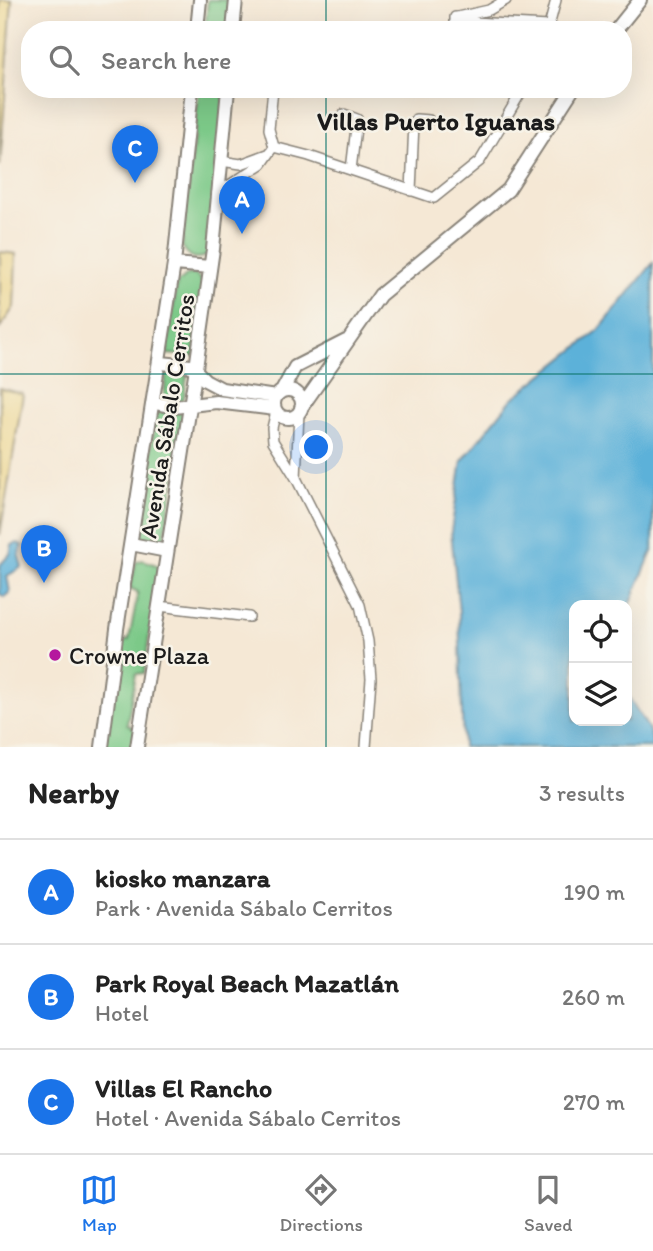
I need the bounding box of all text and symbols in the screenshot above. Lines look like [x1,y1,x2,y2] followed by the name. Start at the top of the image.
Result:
[21,21,632,98] search box
[45,41,83,79] icon: search
[101,44,231,76] text: Search here
[317,105,555,137] district label: Villas Puerto Iguanas
[112,125,158,183] pin: C
[219,176,265,234] pin: A
[133,292,201,540] street label: Avenida Sábalo Cerritos
[299,430,333,464] your location
[21,525,67,583] pin: B
[569,600,632,726] map controls
[569,600,632,663] button: locate
[69,641,210,670] place label: Crowne Plaza
[47,647,63,663] marker: Crowne Plaza
[569,663,632,726] button: layers
[28,774,119,811] text: Nearby
[539,779,625,807] text: 3 results
[95,862,270,894] text: kiosko manzara
[44,878,58,906] text: A
[564,878,625,906] text: 190 m
[95,894,393,922] text: Park · Avenida Sábalo Cerritos
[95,967,399,999] text: Park Royal Beach Mazatlán
[44,983,58,1011] text: B
[562,983,625,1011] text: 260 m
[95,999,149,1027] text: Hotel
[95,1072,272,1104] text: Villas El Rancho
[44,1088,58,1116] text: C
[563,1088,625,1116] text: 270 m
[95,1104,401,1132] text: Hotel · Avenida Sábalo Cerritos
[80,1171,118,1236] tab: Map
[279,1171,363,1236] tab: Directions
[524,1171,572,1236] tab: Saved

